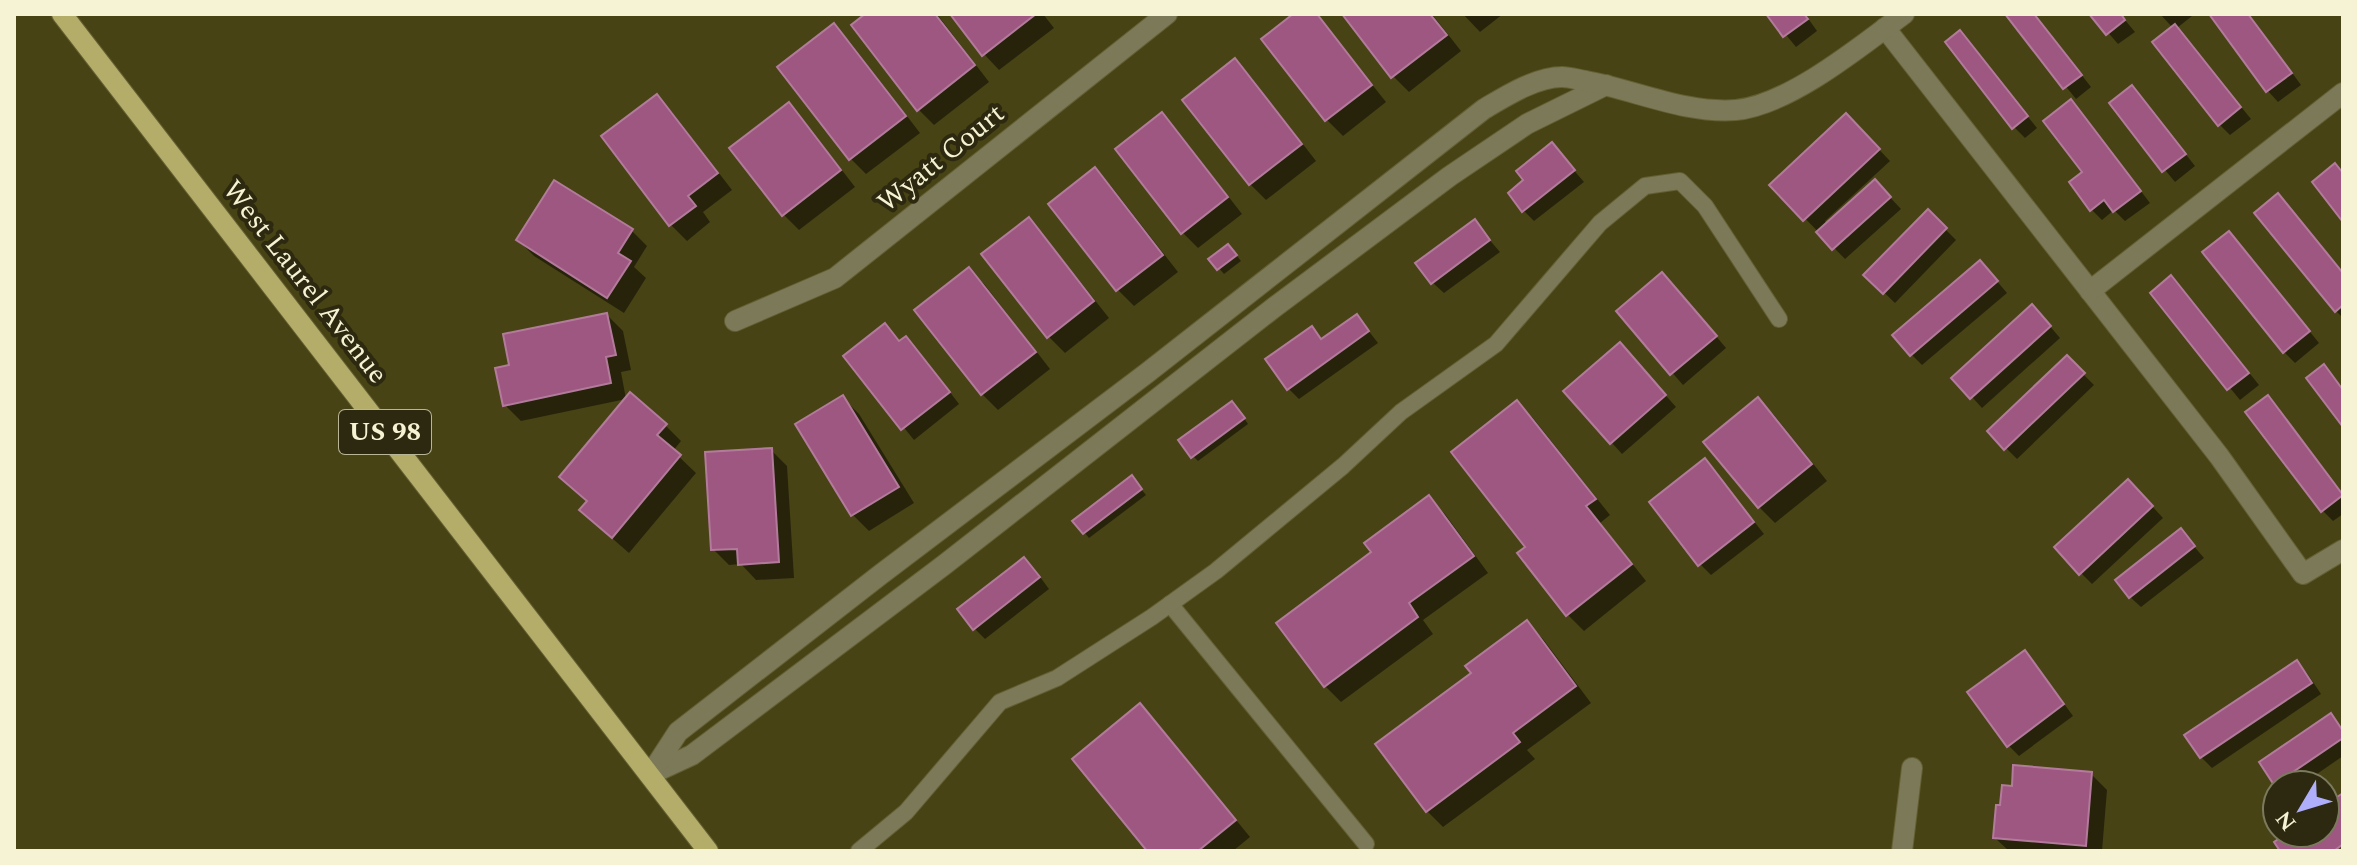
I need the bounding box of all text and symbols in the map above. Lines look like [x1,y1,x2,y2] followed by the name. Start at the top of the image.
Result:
[868,93,1014,223] street label: Wyatt Court
[212,171,398,393] street label: West Laurel Avenue
[339,410,431,454] road number: US 98
[2261,769,2341,849] north arrow
[2268,803,2305,838] text: N

